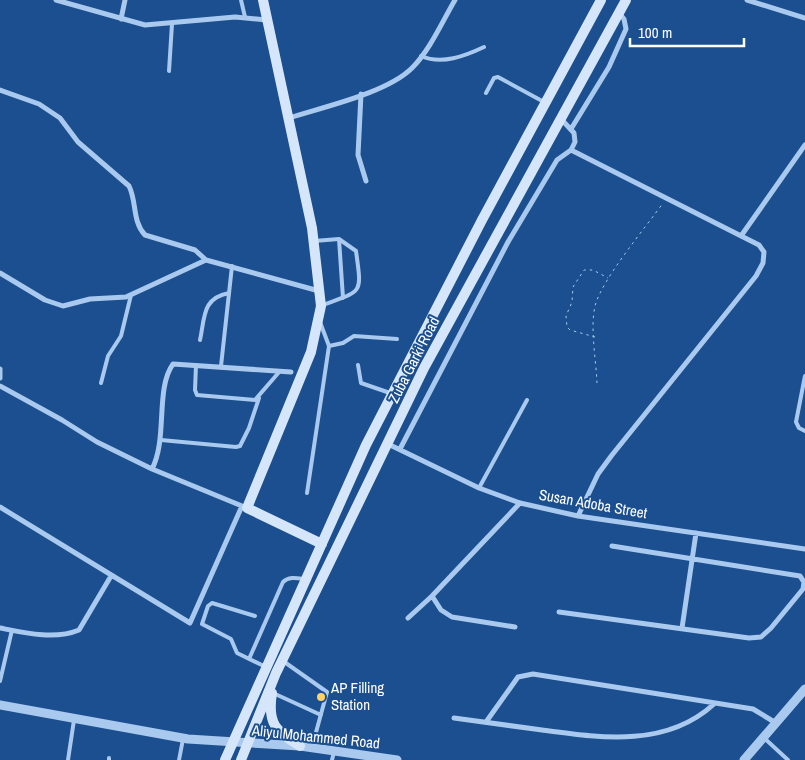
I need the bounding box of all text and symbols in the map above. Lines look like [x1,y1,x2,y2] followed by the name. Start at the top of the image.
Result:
[630,15,744,47] scale bar
[638,22,672,43] text: 100 m
[383,313,444,407] street label: Zuba Garki Road
[537,484,649,523] street label: Susan Adoba Street
[330,677,384,715] place label: AP Filling Station
[315,691,327,703] marker: AP Filling Station
[250,719,381,754] street label: Aliyu Mohammed Road

